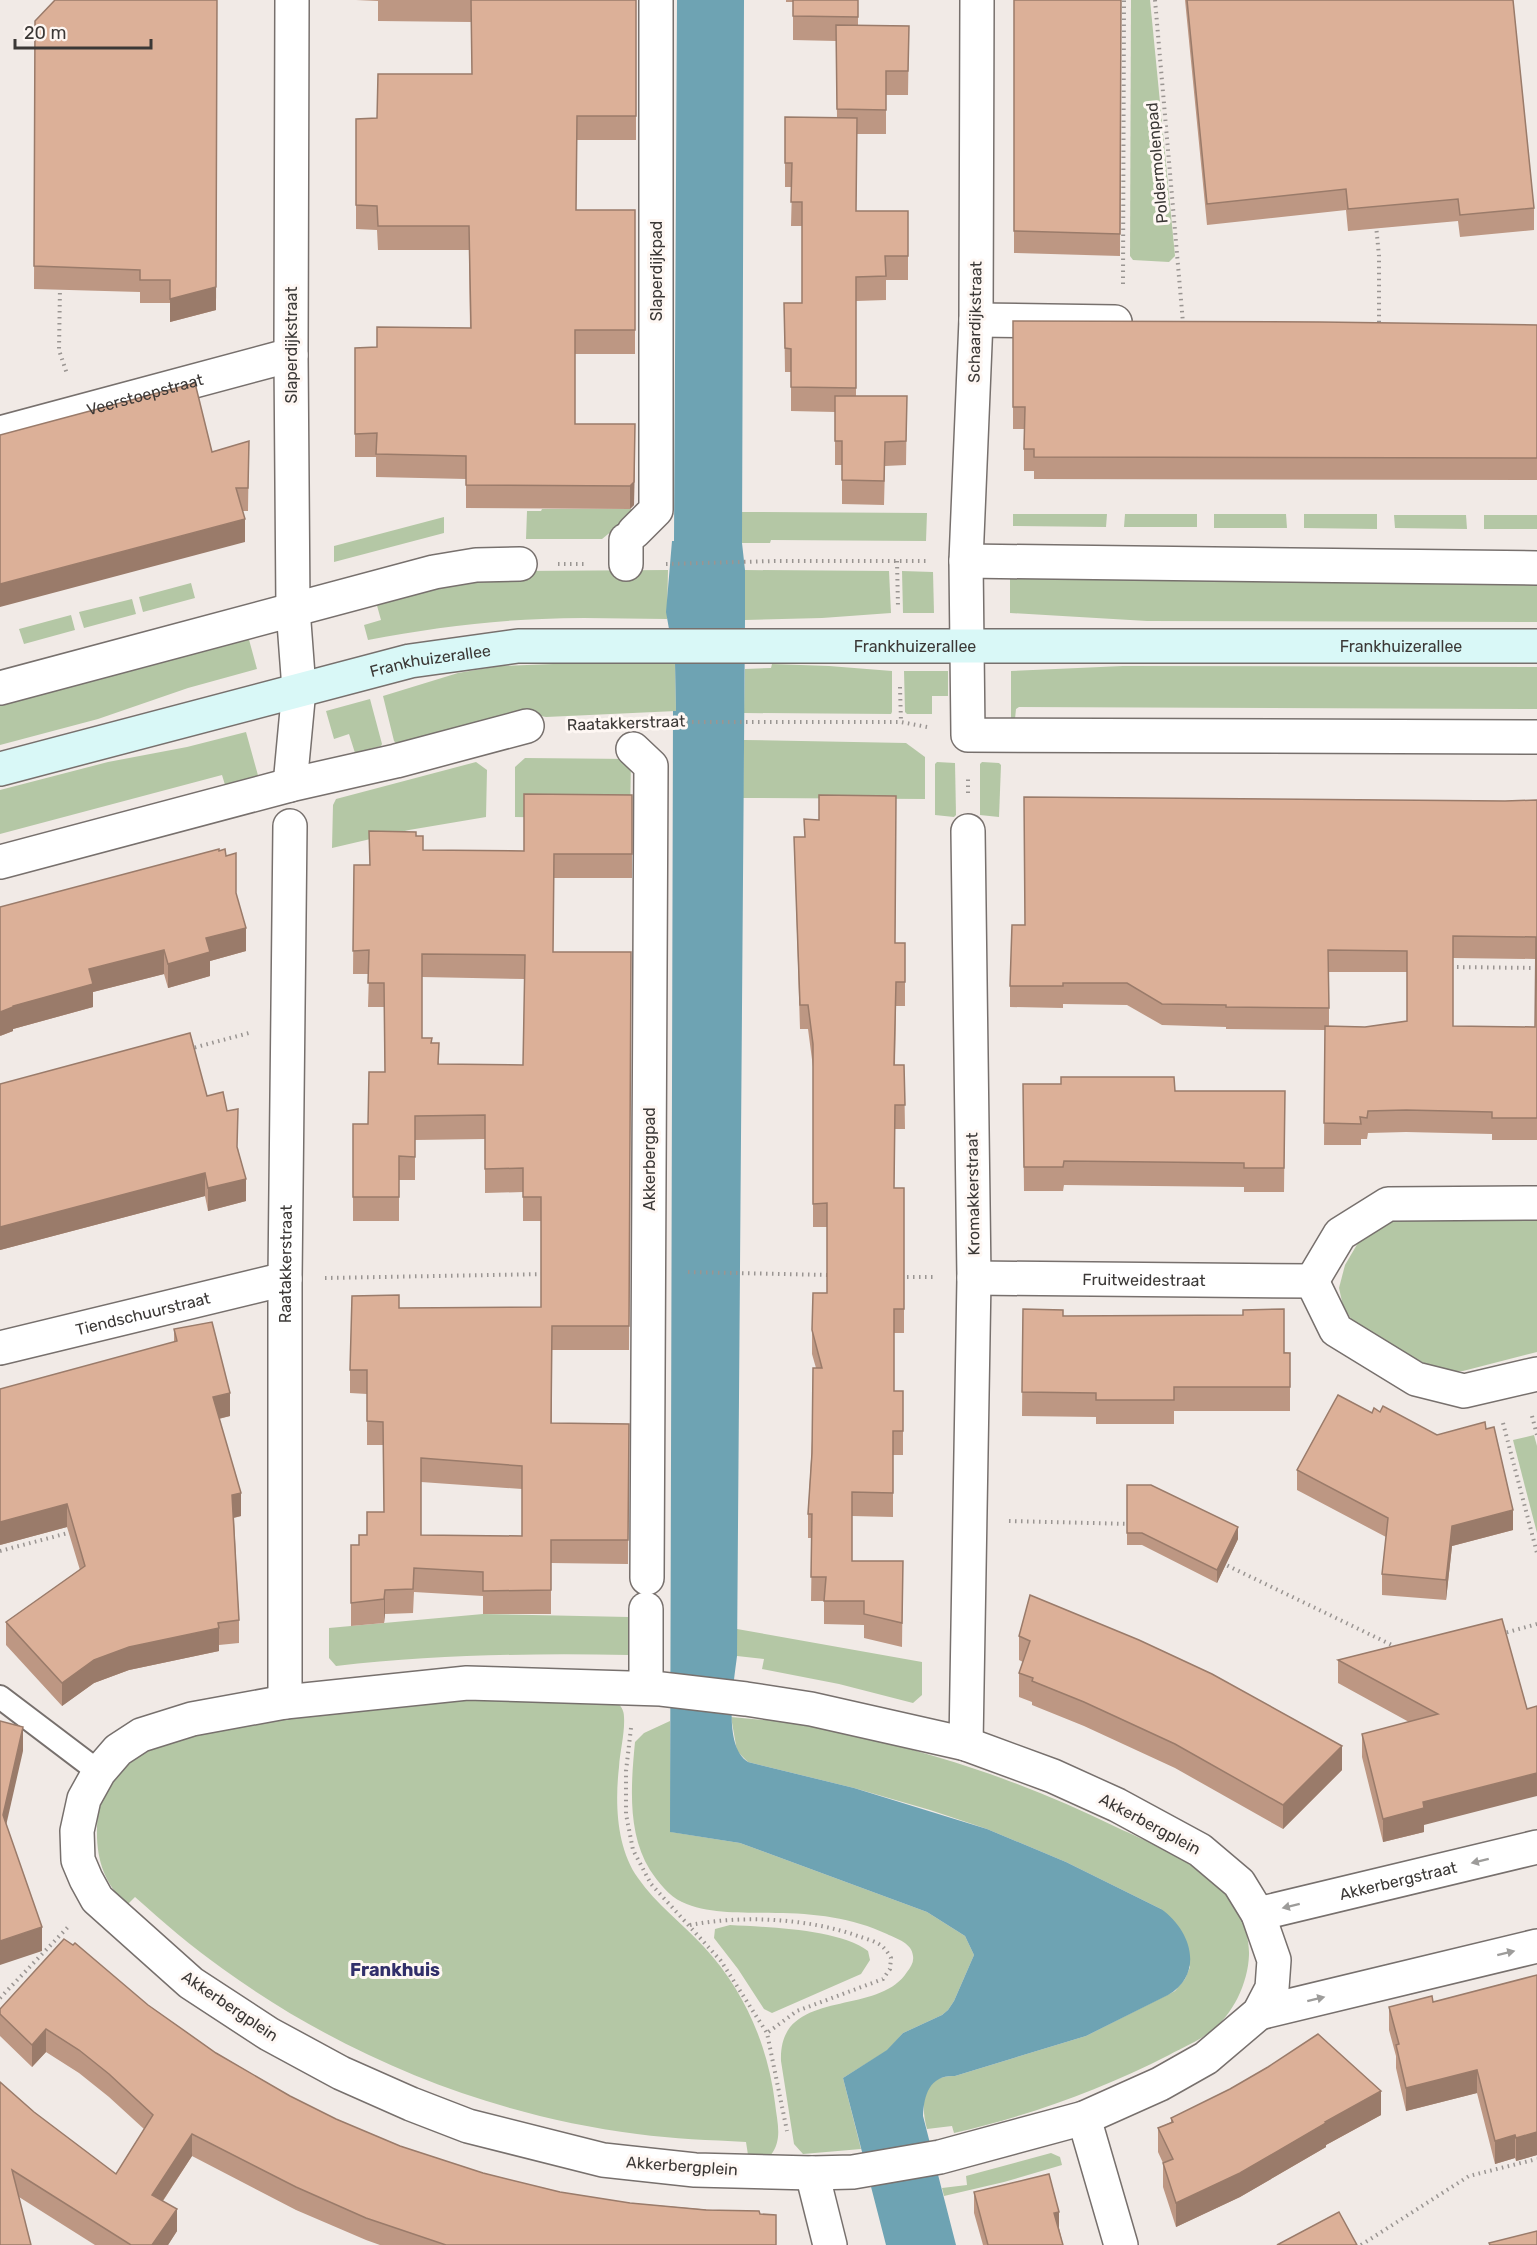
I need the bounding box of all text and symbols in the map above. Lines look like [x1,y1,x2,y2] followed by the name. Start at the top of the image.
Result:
[15,12,152,50] scale bar
[24,22,66,44] text: 20 m
[1142,102,1172,224] street label: Poldermolenpad
[647,221,666,321] street label: Slaperdijkpad
[964,261,986,383] street label: Schaardijkstraat
[282,287,301,403] street label: Slaperdijkstraat
[84,369,205,419] street label: Veerstoepstraat
[854,637,976,656] street label: Frankhuizerallee
[1340,637,1462,656] street label: Frankhuizerallee
[368,640,492,681] street label: Frankhuizerallee
[566,711,686,735] street label: Raatakkerstraat
[640,1107,659,1211] street label: Akkerbergpad
[962,1132,984,1256] street label: Kromakkerstraat
[275,1205,295,1323] street label: Raatakkerstraat
[1082,1269,1206,1290] street label: Fruitweidestraat
[74,1288,212,1339] street label: Tiendschuurstraat
[1096,1789,1204,1859] street label: Akkerbergplein
[1471,1856,1489,1866] one-way arrow
[1337,1857,1459,1904] street label: Akkerbergstraat
[1281,1902,1300,1912] one-way arrow
[1496,1948,1515,1958] one-way arrow
[350,1959,440,1981] district label: Frankhuis
[178,1967,282,2045] street label: Akkerbergplein
[1307,1994,1325,2004] one-way arrow
[626,2153,738,2179] street label: Akkerbergplein

